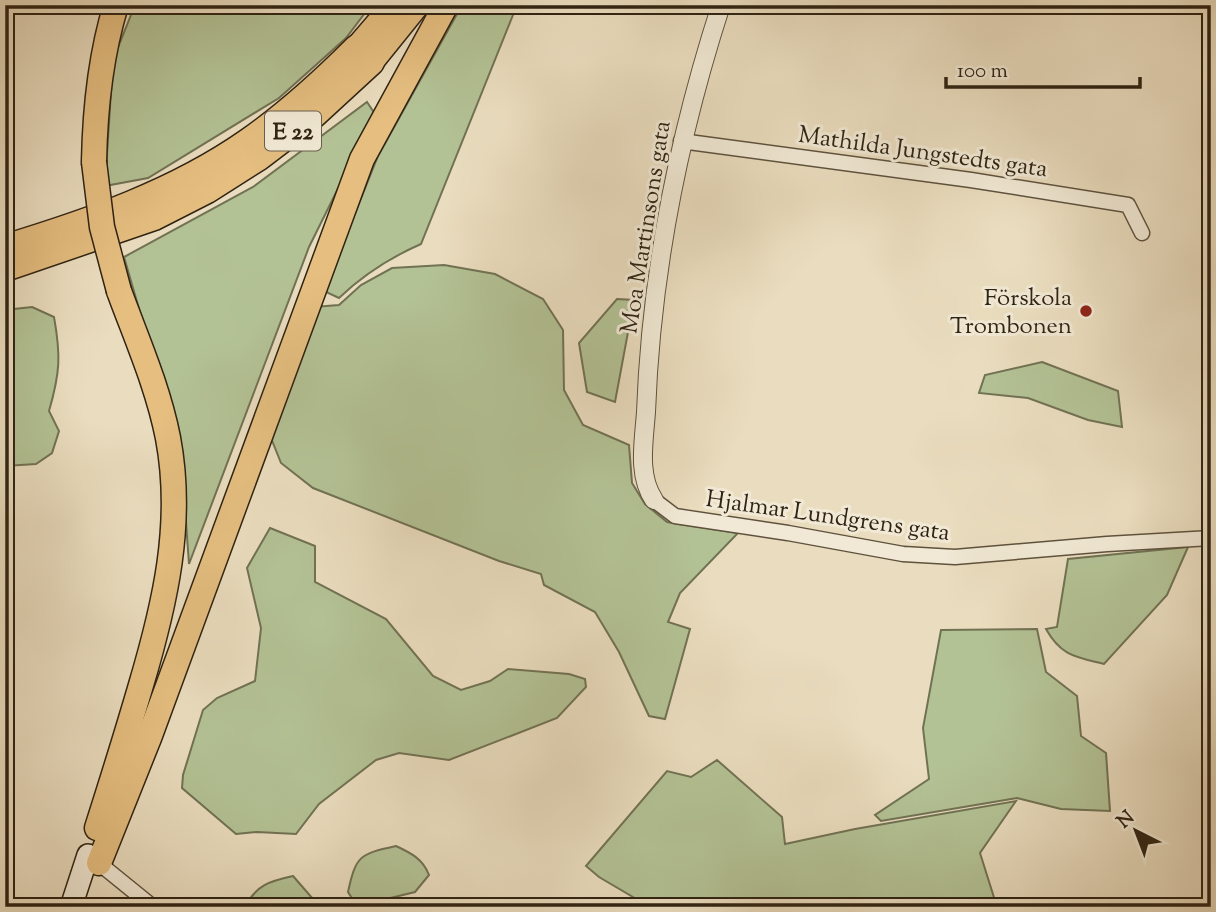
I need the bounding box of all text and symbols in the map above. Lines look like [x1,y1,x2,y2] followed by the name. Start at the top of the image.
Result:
[946,46,1141,90] scale bar
[957,57,1008,87] text: 100 m
[265,112,321,150] road number: E 22
[613,118,681,336] street label: Moa Martinsons gata
[796,119,1050,187] street label: Mathilda Jungstedts gata
[950,282,1072,344] place label: Förskola Trombonen
[1078,303,1094,319] marker: Förskola Trombonen
[703,483,952,551] street label: Hjalmar Lundgrens gata
[1100,796,1170,866] north arrow
[1112,805,1141,835] text: N

